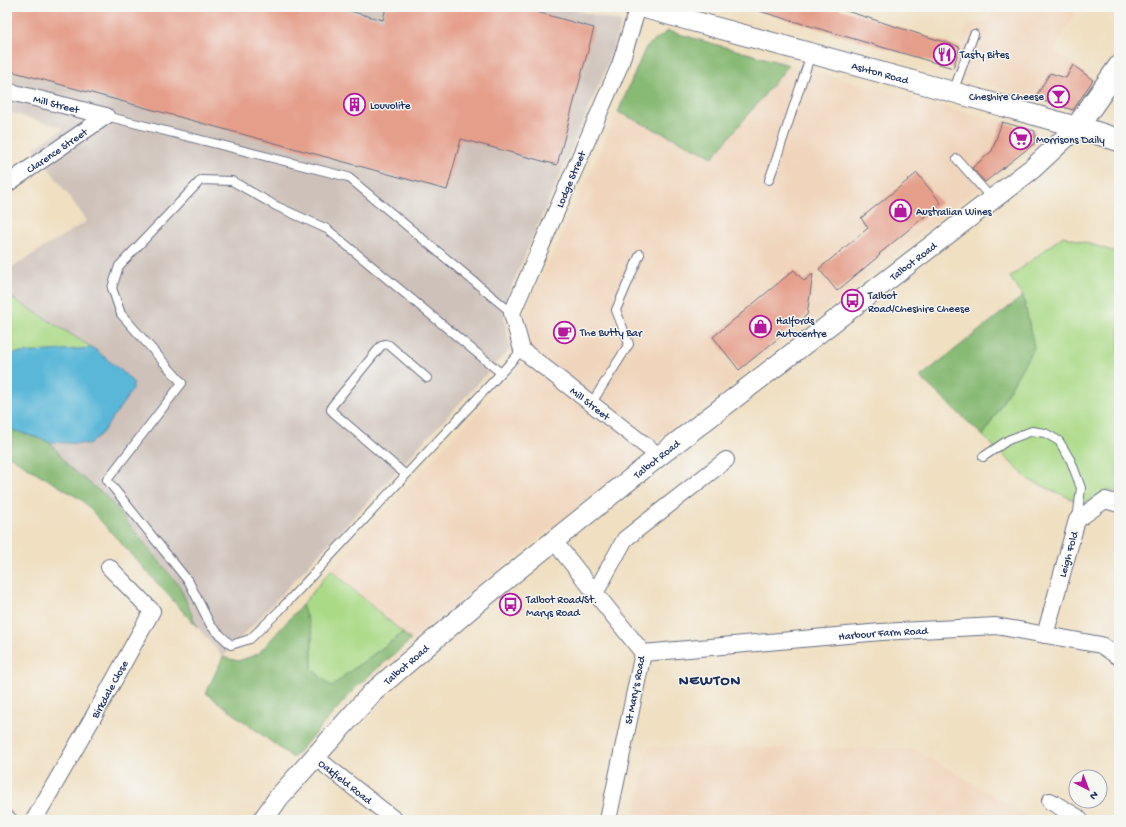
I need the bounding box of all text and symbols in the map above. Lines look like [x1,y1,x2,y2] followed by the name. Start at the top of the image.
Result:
[931,41,957,67] restaurant icon: Tasty Bites
[959,50,1010,62] place label: Tasty Bites
[850,61,911,88] street label: Ashton Road
[1046,83,1072,109] bar icon: Cheshire Cheese
[341,92,367,118] building icon: Louvolite
[969,92,1044,104] place label: Cheshire Cheese
[32,94,82,117] street label: Mill Street
[370,101,411,113] place label: Louvolite
[25,126,91,177] street label: Clarence Street
[1008,126,1034,152] supermarket icon: Morrisons Daily
[1036,135,1105,147] place label: Morrisons Daily
[555,148,590,210] street label: Lodge Street
[888,198,914,224] shop icon: Australian Wines
[916,207,993,219] place label: Australian Wines
[888,240,941,284] street label: Talbot Road
[840,288,866,314] bus stop icon: Talbot Road/Cheshire Cheese
[867,291,970,316] place label: Talbot Road/Cheshire Cheese
[747,313,773,339] shop icon: Halfords Autocentre
[776,315,827,341] place label: Halfords Autocentre
[551,319,577,345] cafe icon: The Butty Bar
[579,328,643,340] place label: The Butty Bar
[567,385,613,424] street label: Mill Street
[631,437,684,483] street label: Talbot Road
[1057,529,1082,579] street label: Leigh Fold
[498,592,524,618] bus stop icon: Talbot Road/St. Marys Road
[525,595,597,620] place label: Talbot Road/St. Marys Road
[838,625,930,644] street label: Harbour Farm Road
[381,642,433,689] street label: Talbot Road
[624,654,649,725] street label: St Mary's Road
[89,659,132,722] street label: Birkdale Close
[679,672,741,690] district label: NEWTON
[315,758,375,808] street label: Oakfield Road
[1068,769,1108,809] north arrow
[1087,788,1100,802] text: N

